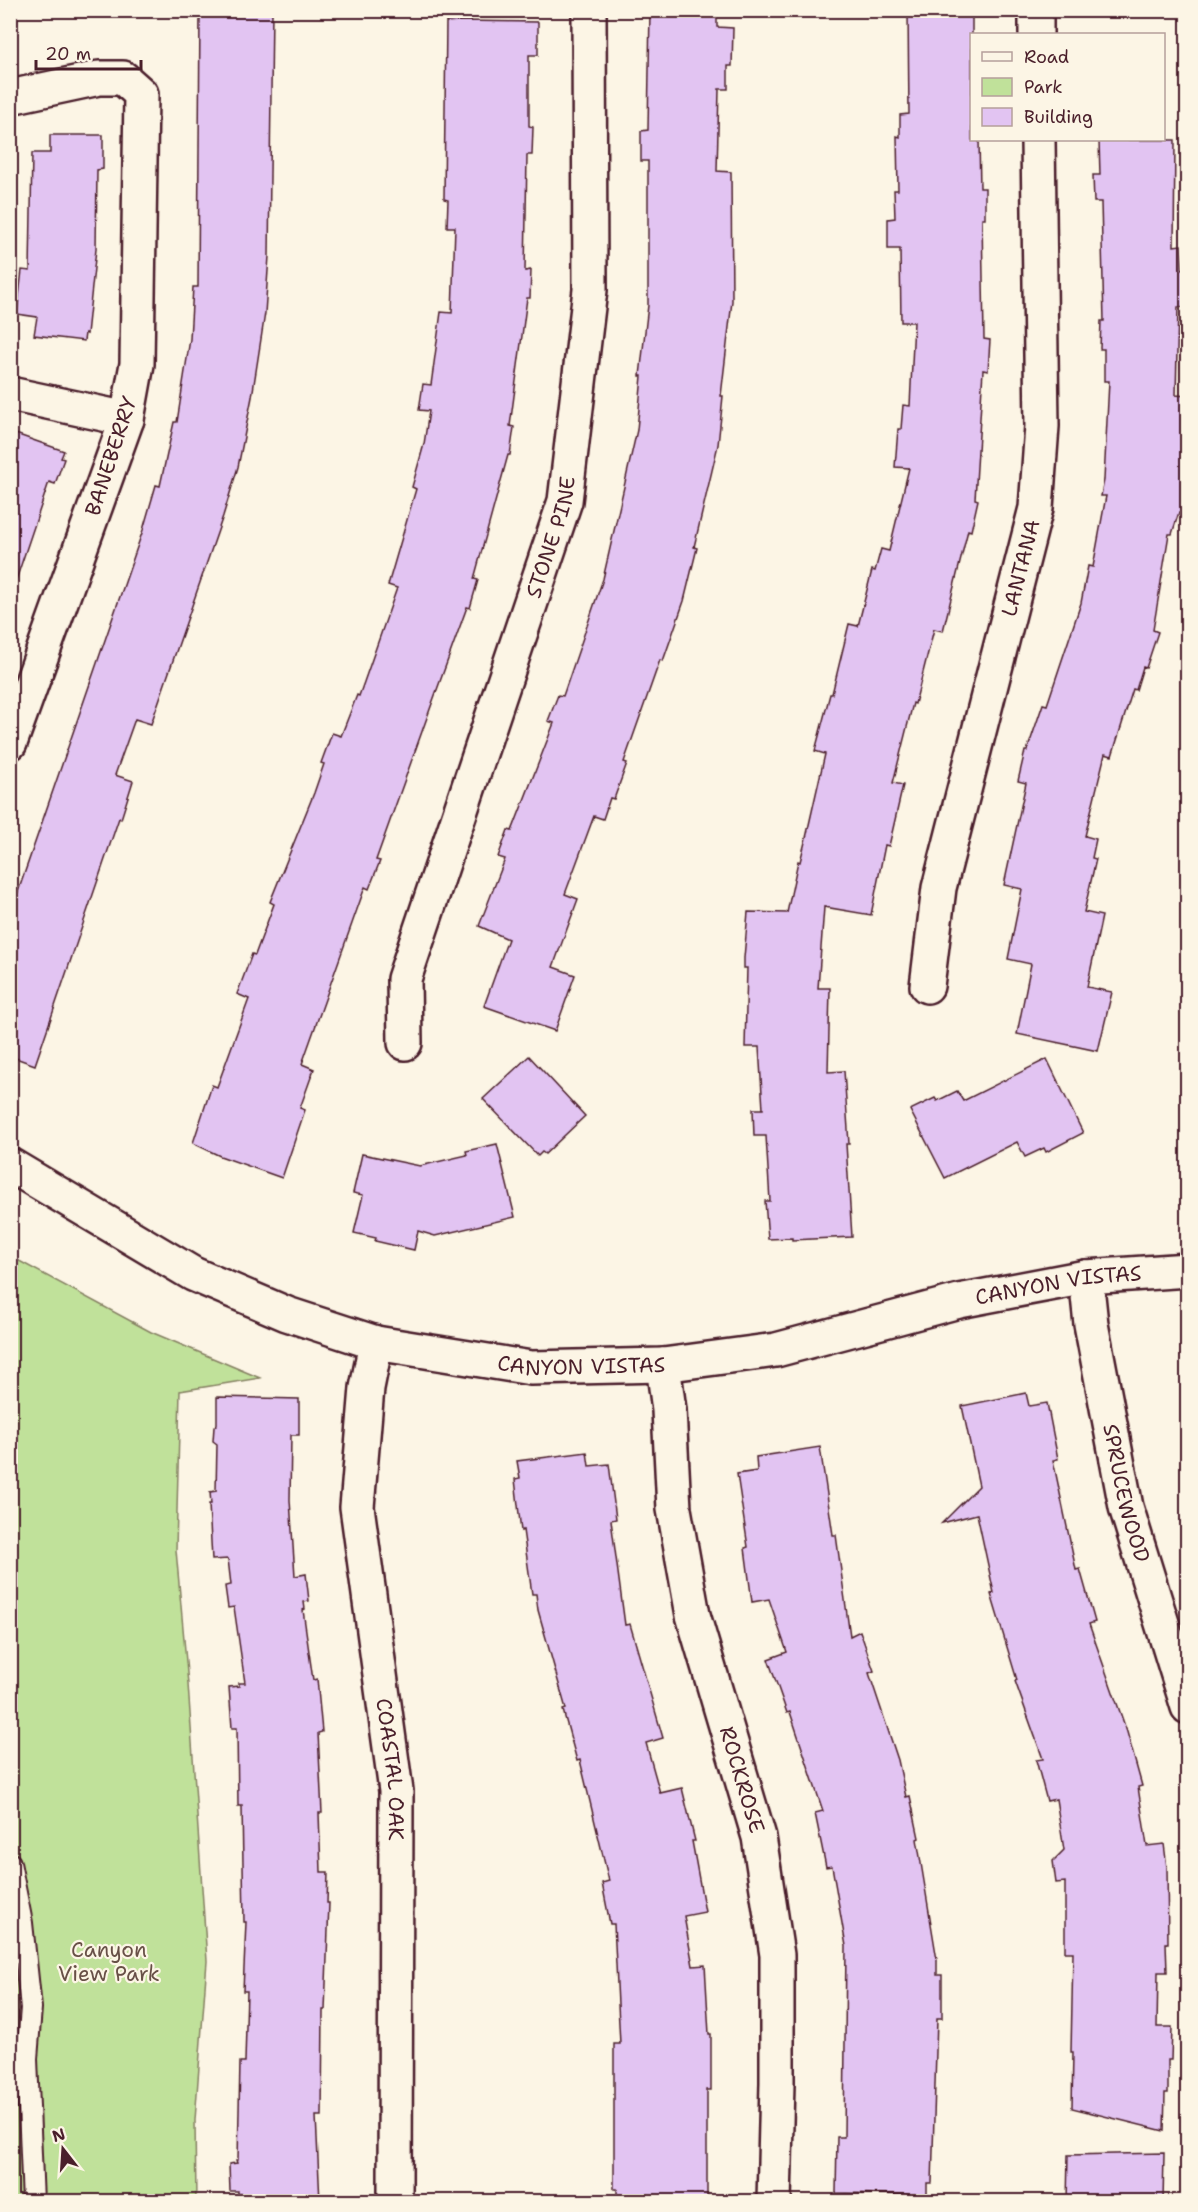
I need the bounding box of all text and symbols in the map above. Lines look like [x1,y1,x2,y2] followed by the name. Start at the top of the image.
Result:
[36,33,141,71] scale bar
[970,33,1165,141] legend
[45,42,91,66] text: 20 m
[1024,45,1069,69] text: Road
[1024,75,1063,99] text: Park
[1024,105,1093,129] text: Building
[78,392,144,519] street label: BANEBERRY
[519,475,582,602] street label: STONE PINE
[995,517,1047,619] street label: LANTANA
[973,1259,1142,1312] street label: CANYON VISTAS
[495,1349,666,1382] street label: CANYON VISTAS
[1096,1421,1156,1566] street label: SPRUCEWOOD
[369,1696,410,1841] street label: COASTAL OAK
[713,1723,771,1836] street label: ROCKROSE
[58,1936,160,1988] park label: Canyon View Park
[33,2119,93,2179] north arrow
[50,2123,68,2147] text: N

